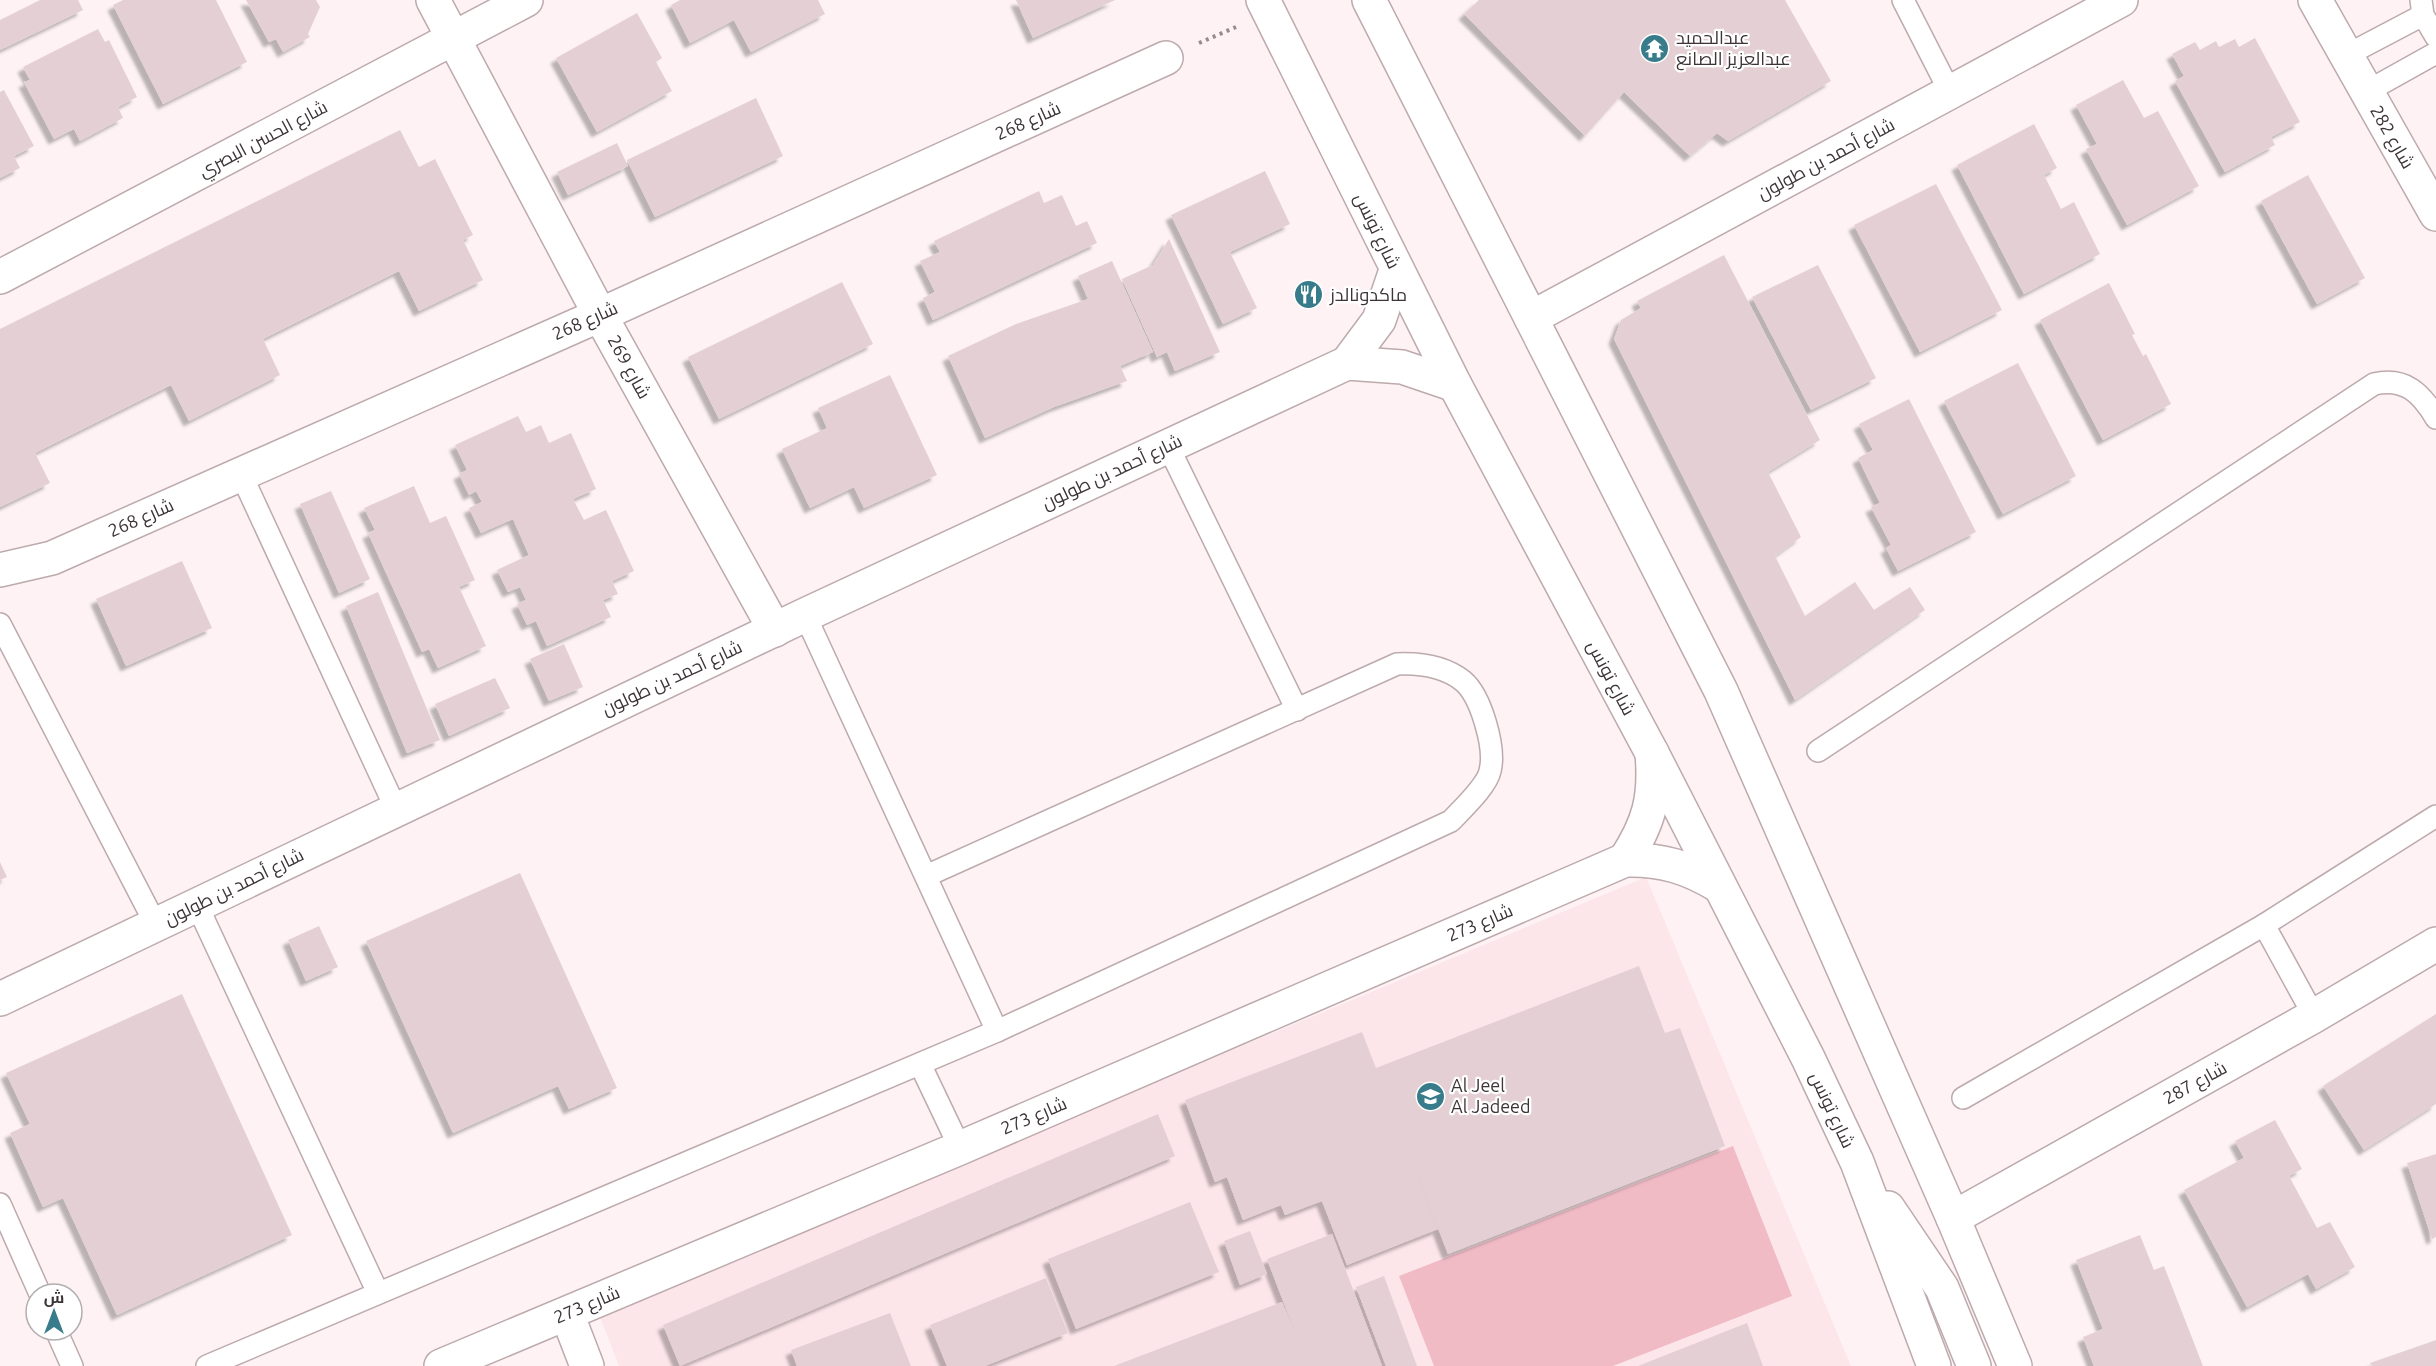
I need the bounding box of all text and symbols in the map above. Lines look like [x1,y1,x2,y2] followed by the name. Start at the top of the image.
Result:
[1676,27,1791,71] place label: عبدالحميد عبدالعزيز الصانع
[1639,32,1671,64] temple icon: عبدالحميد عبدالعزيز الصانع
[195,96,333,185] street label: شارع الحسن البصري
[992,97,1065,146] street label: شارع 268
[2364,101,2419,173] street label: شارع 282
[1754,114,1899,205] street label: شارع أحمد بن طولون
[1348,190,1405,273] street label: شارع تونس
[1293,279,1325,311] restaurant icon: ماكدونالدز
[1329,284,1407,306] place label: ماكدونالدز
[549,297,622,346] street label: شارع 268
[602,331,655,403] street label: شارع 269
[1038,430,1186,515] street label: شارع أحمد بن طولون
[105,494,178,543] street label: شارع 268
[598,636,746,721] street label: شارع أحمد بن طولون
[1581,637,1640,720] street label: شارع تونس
[161,844,308,931] street label: شارع أحمد بن طولون
[1444,899,1517,948] street label: شارع 273
[2159,1057,2231,1110] street label: شارع 287
[1804,1068,1859,1152] street label: شارع تونس
[1451,1075,1531,1116] place label: Al Jeel Al Jadeed
[1414,1080,1446,1112] school or university icon: Al Jeel Al Jadeed
[998,1092,1071,1141] street label: شارع 273
[551,1281,624,1330] street label: شارع 273
[24,1282,84,1342] north arrow
[44,1288,64,1307] text: ش

